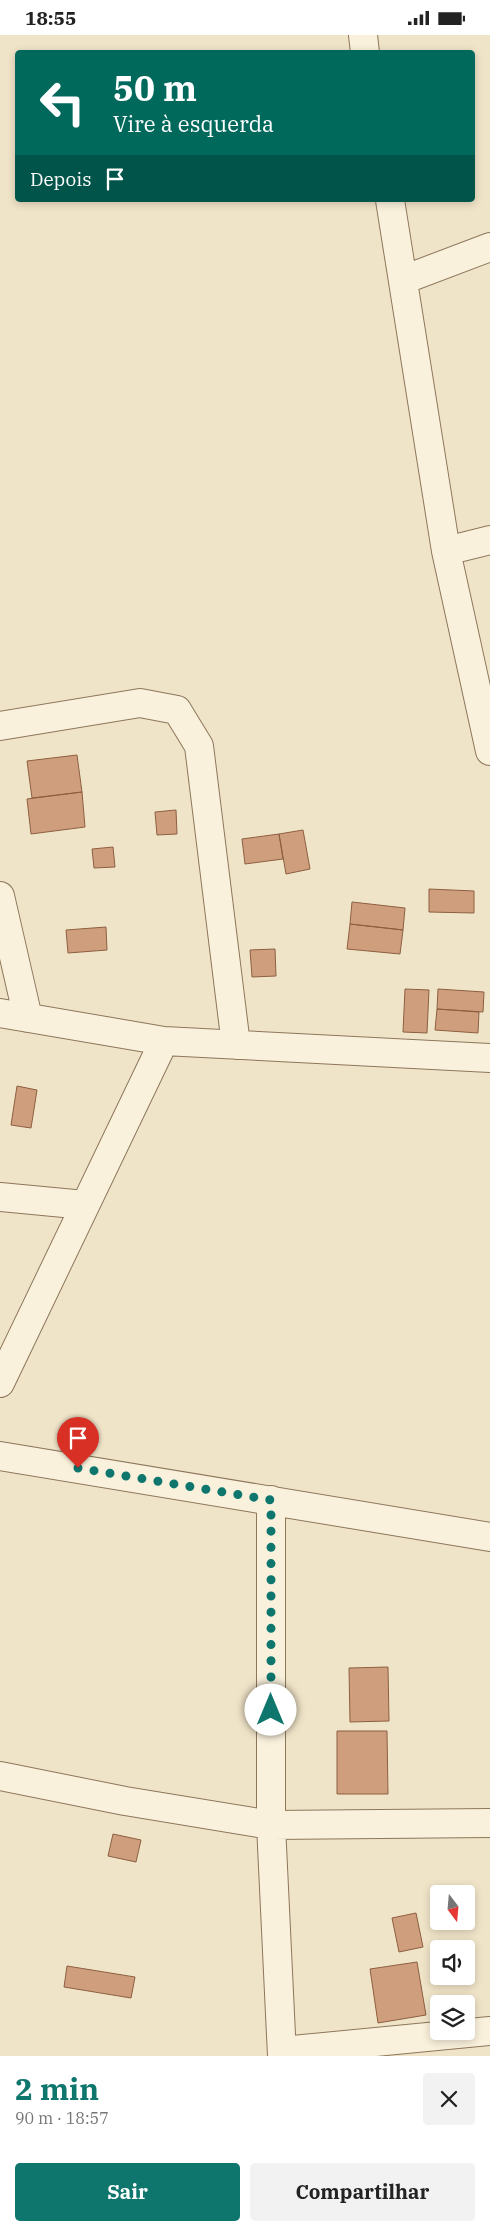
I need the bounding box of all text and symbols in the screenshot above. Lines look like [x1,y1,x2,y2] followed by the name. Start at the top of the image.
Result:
[25,6,76,30] text: 18:55
[113,65,197,111] text: 50 m
[30,70,95,135] icon: left
[113,109,274,138] text: Vire à esquerda
[101,165,129,193] icon: arrive
[30,167,91,191] text: Depois
[57,1417,99,1468] pin
[64,1424,92,1452] icon: arrive
[244,1683,296,1735] position arrow
[430,1885,475,1930] north arrow
[430,1885,475,2040] map controls
[430,1940,475,1985] button: sound
[430,1995,475,2040] button: layers
[15,2069,99,2108] text: 2 min
[423,2073,475,2125] button: close
[15,2108,109,2128] text: 90 m · 18:57
[15,2163,240,2221] button: Sair
[250,2163,475,2221] button: Compartilhar

